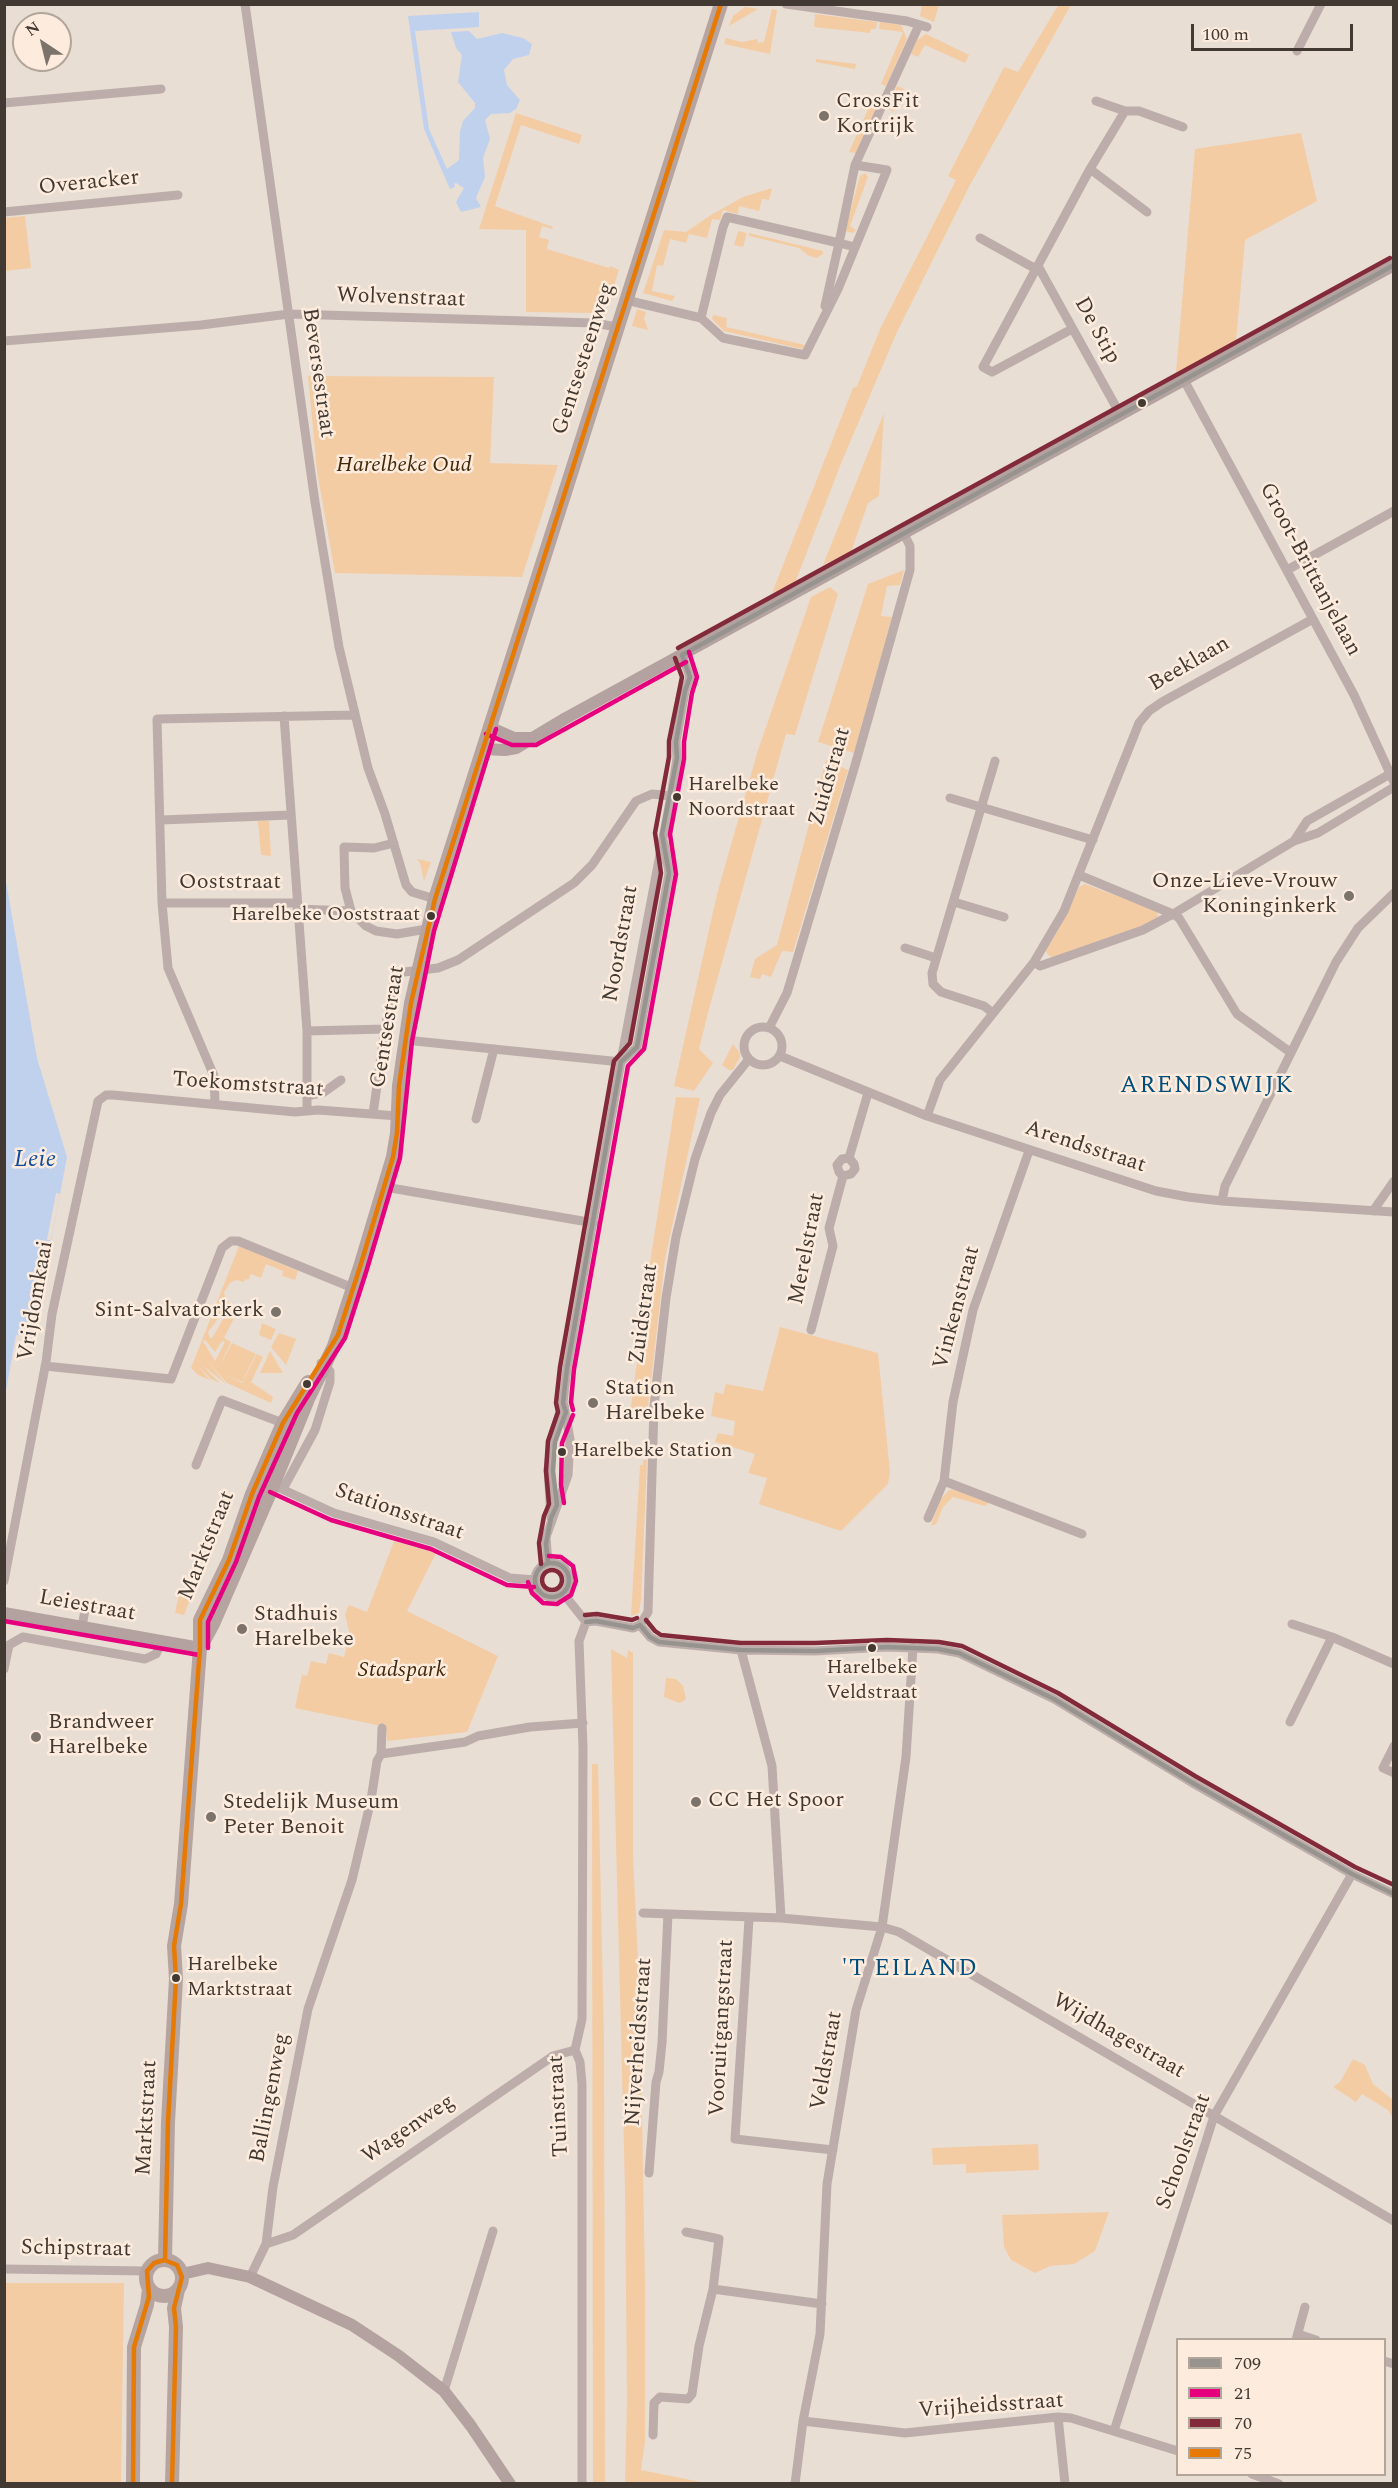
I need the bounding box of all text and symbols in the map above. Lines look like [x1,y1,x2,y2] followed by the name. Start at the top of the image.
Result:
[12,12,72,72] north arrow
[1194,12,1356,50] scale bar
[21,15,45,42] text: N
[1202,21,1249,48] text: 100 m
[836,90,919,142] place label: CrossFit Kortrijk
[817,109,831,123] marker: CrossFit Kortrijk
[37,166,141,202] street label: Overacker
[548,280,622,438] street label: Gentsesteenweg
[336,284,466,314] street label: Wolvenstraat
[1067,293,1125,369] street label: De Stip
[295,306,339,440] street label: Beversestraat
[1136,397,1148,409] unlabelled marker
[336,454,472,480] park label: Harelbeke Oud
[1252,479,1366,661] street label: Groot-Brittanjelaan
[1145,631,1235,699] street label: Beeklaan
[804,725,858,829] street label: Zuidstraat
[688,774,795,821] place label: Harelbeke Noordstraat
[671,791,683,803] marker: Harelbeke Noordstraat
[1152,870,1337,921] place label: Onze-Lieve-Vrouw Koninginkerk
[179,871,281,897] street label: Ooststraat
[599,884,645,1004] street label: Noordstraat
[1342,889,1356,903] marker: Onze-Lieve-Vrouw Koninginkerk
[231,904,420,928] place label: Harelbeke Ooststraat
[425,910,437,922] marker: Harelbeke Ooststraat
[366,964,412,1090] street label: Gentsestraat
[171,1068,325,1104] street label: Toekomststraat
[1120,1073,1294,1101] district label: ARENDSWIJK
[1021,1116,1149,1180] street label: Arendsstraat
[14,1147,56,1175] water label: Leie
[784,1191,832,1307] street label: Merelstraat
[13,1239,61,1363] street label: Vrijdomkaai
[929,1243,987,1373] street label: Vinkenstraat
[625,1262,665,1366] street label: Zuidstraat
[95,1299,264,1325] place label: Sint-Salvatorkerk
[269,1305,283,1319] marker: Sint-Salvatorkerk
[605,1377,705,1428] place label: Station Harelbeke
[301,1378,313,1390] unlabelled marker
[586,1396,600,1410] marker: Station Harelbeke
[573,1440,732,1464] place label: Harelbeke Station
[556,1446,568,1458] marker: Harelbeke Station
[331,1479,467,1547] street label: Stationsstraat
[174,1487,242,1605] street label: Marktstraat
[37,1586,137,1628] street label: Leiestraat
[254,1603,354,1654] place label: Stadhuis Harelbeke
[235,1622,249,1636] marker: Stadhuis Harelbeke
[866,1642,878,1654] marker: Harelbeke Veldstraat
[826,1657,918,1704] place label: Harelbeke Veldstraat
[358,1659,446,1685] park label: Stadspark
[48,1711,154,1762] place label: Brandweer Harelbeke
[29,1730,43,1744] marker: Brandweer Harelbeke
[708,1789,844,1815] place label: CC Het Spoor
[223,1791,399,1843] place label: Stedelijk Museum Peter Benoit
[689,1795,703,1809] marker: CC Het Spoor
[204,1810,218,1824] marker: Stedelijk Museum Peter Benoit
[705,1939,741,2117] street label: Vooruitgangstraat
[187,1954,292,2001] place label: Harelbeke Marktstraat
[842,1956,978,1984] district label: 'T EILAND
[621,1957,659,2127] street label: Nijverheidsstraat
[170,1972,182,1984] marker: Harelbeke Marktstraat
[1047,1988,1189,2086] street label: Wijdhagestraat
[806,2009,850,2113] street label: Veldstraat
[245,2031,297,2165] street label: Ballingenweg
[544,2054,576,2158] street label: Tuinstraat
[132,2060,164,2176] street label: Marktstraat
[358,2089,460,2171] street label: Wagenweg
[1152,2090,1218,2214] street label: Schoolstraat
[21,2236,131,2264] street label: Schipstraat
[1176,2338,1386,2476] legend
[1234,2350,1261,2377] text: 709
[1234,2380,1252,2407] text: 21
[917,2389,1065,2425] street label: Vrijheidsstraat
[1234,2410,1252,2437] text: 70
[1234,2440,1252,2467] text: 75

